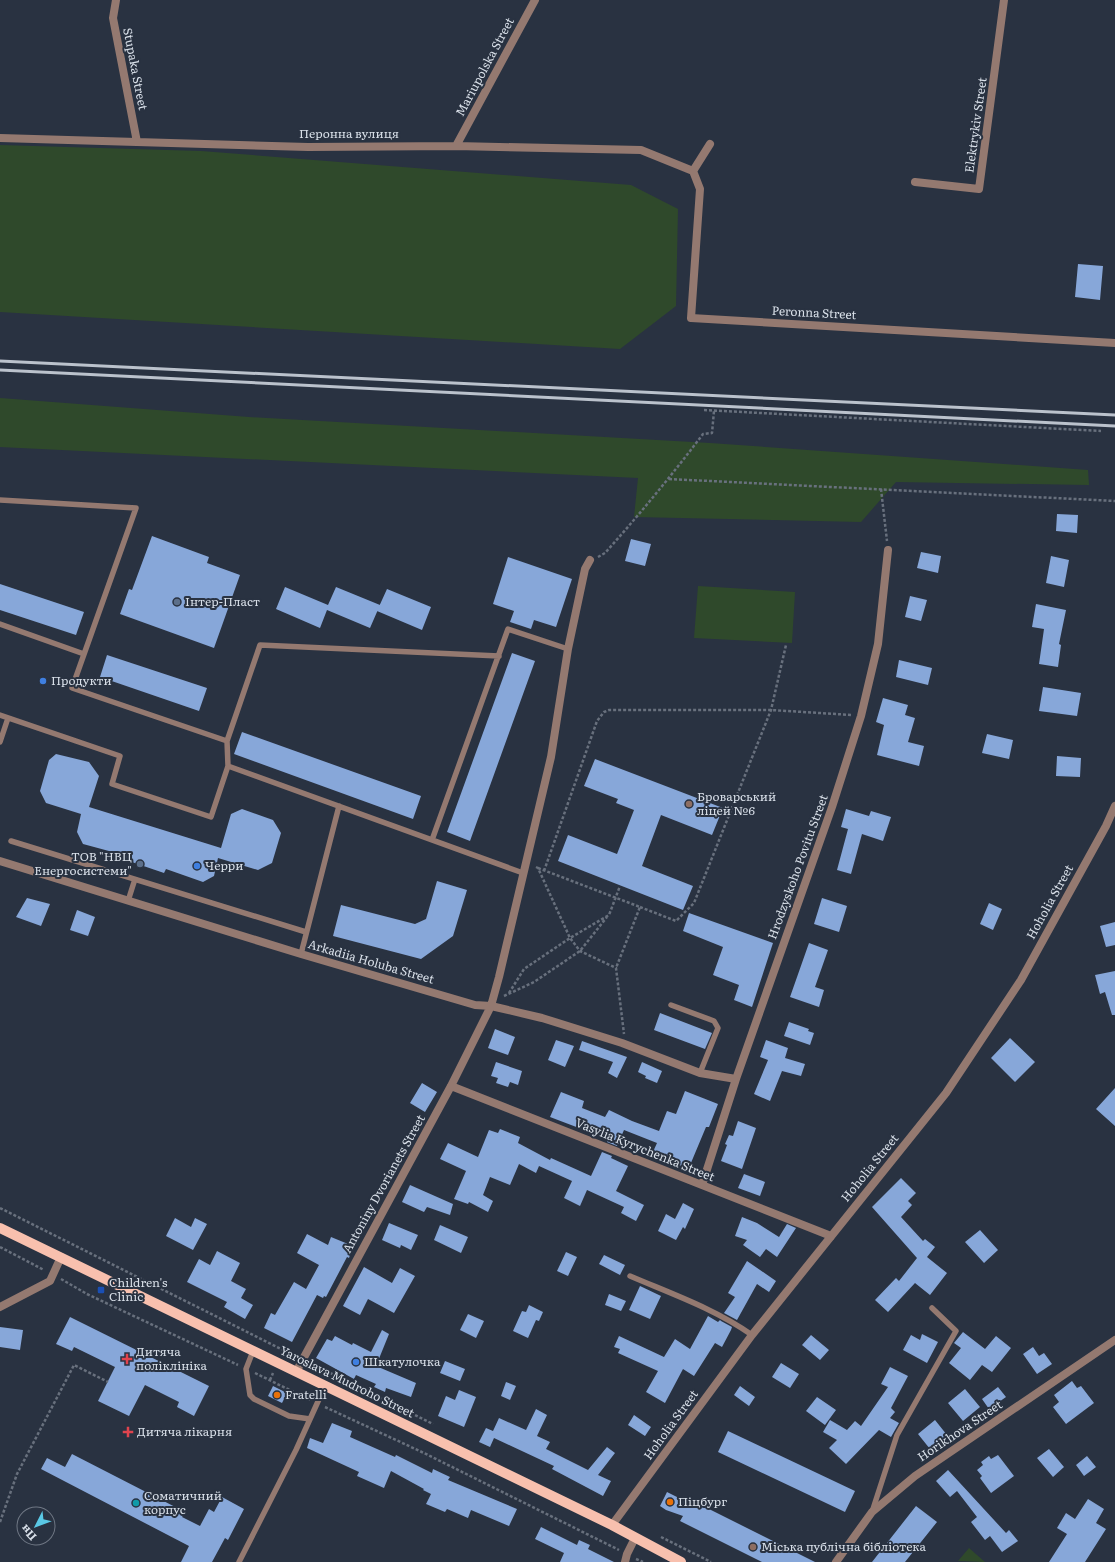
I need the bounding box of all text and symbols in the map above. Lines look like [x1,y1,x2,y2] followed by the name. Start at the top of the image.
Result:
[450,14,518,119] street label: Mariupolska Street
[119,26,153,112] street label: Stupaka Street
[959,76,991,174] street label: Elektrykiv Street
[299,124,399,142] street label: Перонна вулиця
[771,301,857,323] street label: Peronna Street
[185,592,260,610] place label: Інтер-Пласт
[172,597,182,607] marker: Інтер-Пласт
[51,671,112,689] place label: Продукти
[38,676,48,686] marker: Продукти
[697,787,776,819] place label: Броварський ліцей №6
[762,791,832,942] street label: Hrodzyskoho Povitu Street
[684,799,694,809] marker: Броварський ліцей №6
[34,847,132,879] place label: ТОВ "НВЦ Енергосистеми"
[205,856,243,874] place label: Черри
[135,859,145,869] marker: ТОВ "НВЦ Енергосистеми"
[192,861,202,871] marker: Черри
[1021,861,1077,942] street label: Hoholia Street
[306,934,437,988] street label: Arkadiia Holuba Street
[337,1111,429,1256] street label: Antoniny Dvorianets Street
[573,1113,718,1185] street label: Vasylia Kyrychenka Street
[836,1129,902,1205] street label: Hoholia Street
[109,1273,168,1305] place label: Children's Clinic
[96,1285,106,1295] marker: Children's Clinic
[277,1341,418,1422] street label: Yaroslava Mudroho Street
[136,1342,208,1374] place label: Дитяча поліклініка
[364,1352,441,1370] place label: Шкатулочка
[121,1353,133,1365] marker: Дитяча поліклініка
[351,1357,361,1367] marker: Шкатулочка
[285,1385,327,1403] place label: Fratelli
[639,1386,702,1463] street label: Hoholia Street
[272,1390,282,1400] marker: Fratelli
[913,1395,1006,1465] street label: Horikhova Street
[137,1422,232,1440] place label: Дитяча лікарня
[122,1426,134,1438] marker: Дитяча лікарня
[144,1486,222,1518] place label: Соматичний корпус
[678,1492,727,1510] place label: Піцбург
[665,1497,675,1507] marker: Піцбург
[131,1498,141,1508] marker: Соматичний корпус
[16,1506,56,1546] north arrow
[16,1521,39,1545] text: Пн
[761,1537,927,1555] place label: Міська публічна бібліотека
[748,1542,758,1552] marker: Міська публічна бібліотека

